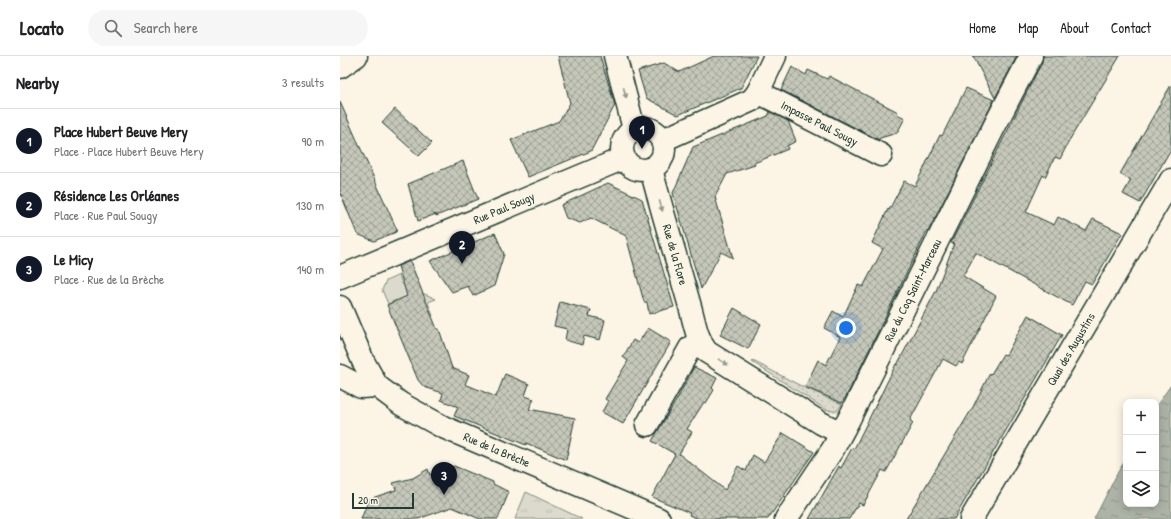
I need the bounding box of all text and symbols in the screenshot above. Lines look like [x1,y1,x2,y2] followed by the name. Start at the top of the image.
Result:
[88,10,368,46] search box
[20,15,64,41] text: Locato
[102,17,124,39] icon: search
[134,17,198,38] text: Search here
[969,18,996,37] text: Home
[1018,18,1038,37] text: Map
[1060,18,1089,37] text: About
[1111,18,1151,37] text: Contact
[16,71,59,94] text: Nearby
[282,73,324,91] text: 3 results
[622,87,628,99] one-way arrow
[778,96,861,150] street label: Impasse Paul Sougy
[629,116,655,149] pin: 1
[54,121,188,142] text: Place Hubert Beuve Mery
[27,132,31,150] text: 1
[302,132,324,150] text: 90 m
[54,142,204,160] text: Place · Place Hubert Beuve Mery
[54,185,179,206] text: Résidence Les Orléanes
[471,187,537,228] street label: Rue Paul Sougy
[26,196,32,214] text: 2
[296,196,324,214] text: 130 m
[658,201,664,213] one-way arrow
[54,206,158,224] text: Place · Rue Paul Sougy
[659,222,692,287] street label: Rue de la Flore
[449,231,475,264] pin: 2
[880,236,945,344] street label: Rue du Coq Saint-Marceau
[54,249,93,270] text: Le Micy
[26,260,32,278] text: 3
[297,260,324,278] text: 140 m
[54,270,164,288] text: Place · Rue de la Brèche
[1042,309,1099,389] street label: Quai des Augustins
[836,318,856,338] your location
[717,358,729,365] one-way arrow
[1123,399,1159,507] map controls
[1123,399,1159,435] button: +
[461,428,533,471] street label: Rue de la Brèche
[1123,435,1159,471] button: −
[431,462,457,495] pin: 3
[1123,471,1159,507] button: layers
[352,491,414,510] scale bar
[358,493,378,507] text: 20 m

